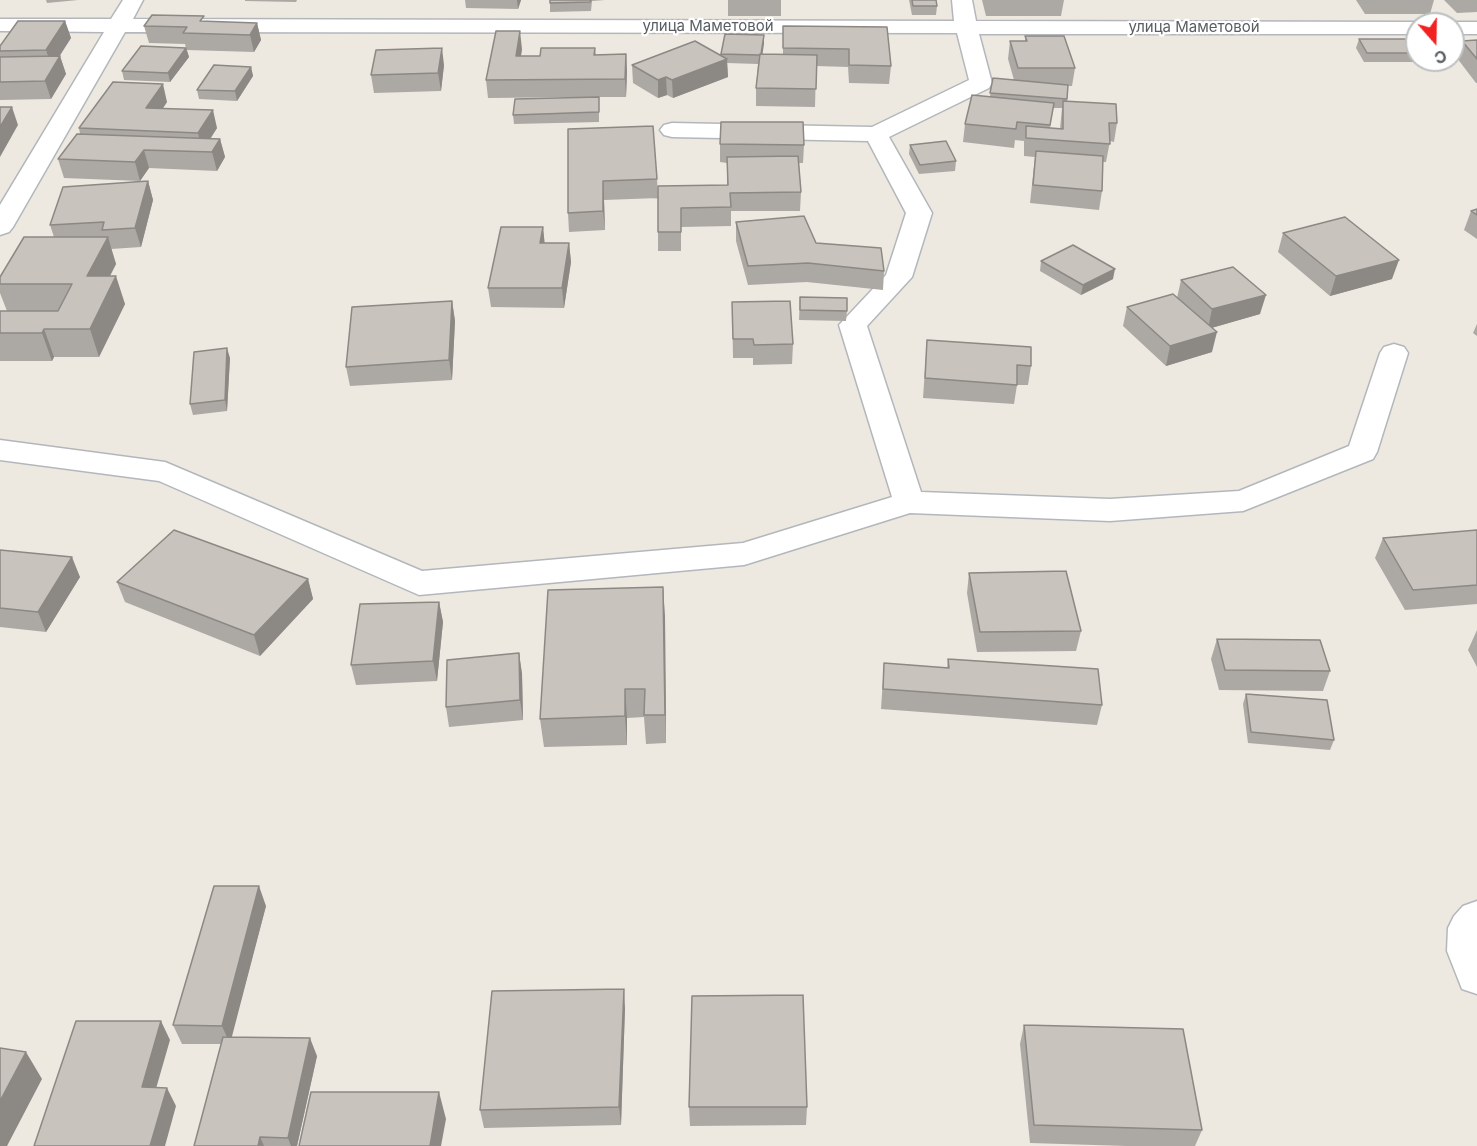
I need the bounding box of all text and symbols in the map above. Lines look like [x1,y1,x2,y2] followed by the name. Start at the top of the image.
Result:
[1405,12,1465,72] north arrow
[642,17,774,35] street label: улица Маметовой
[1128,18,1260,36] street label: улица Маметовой
[1431,46,1449,68] text: С

